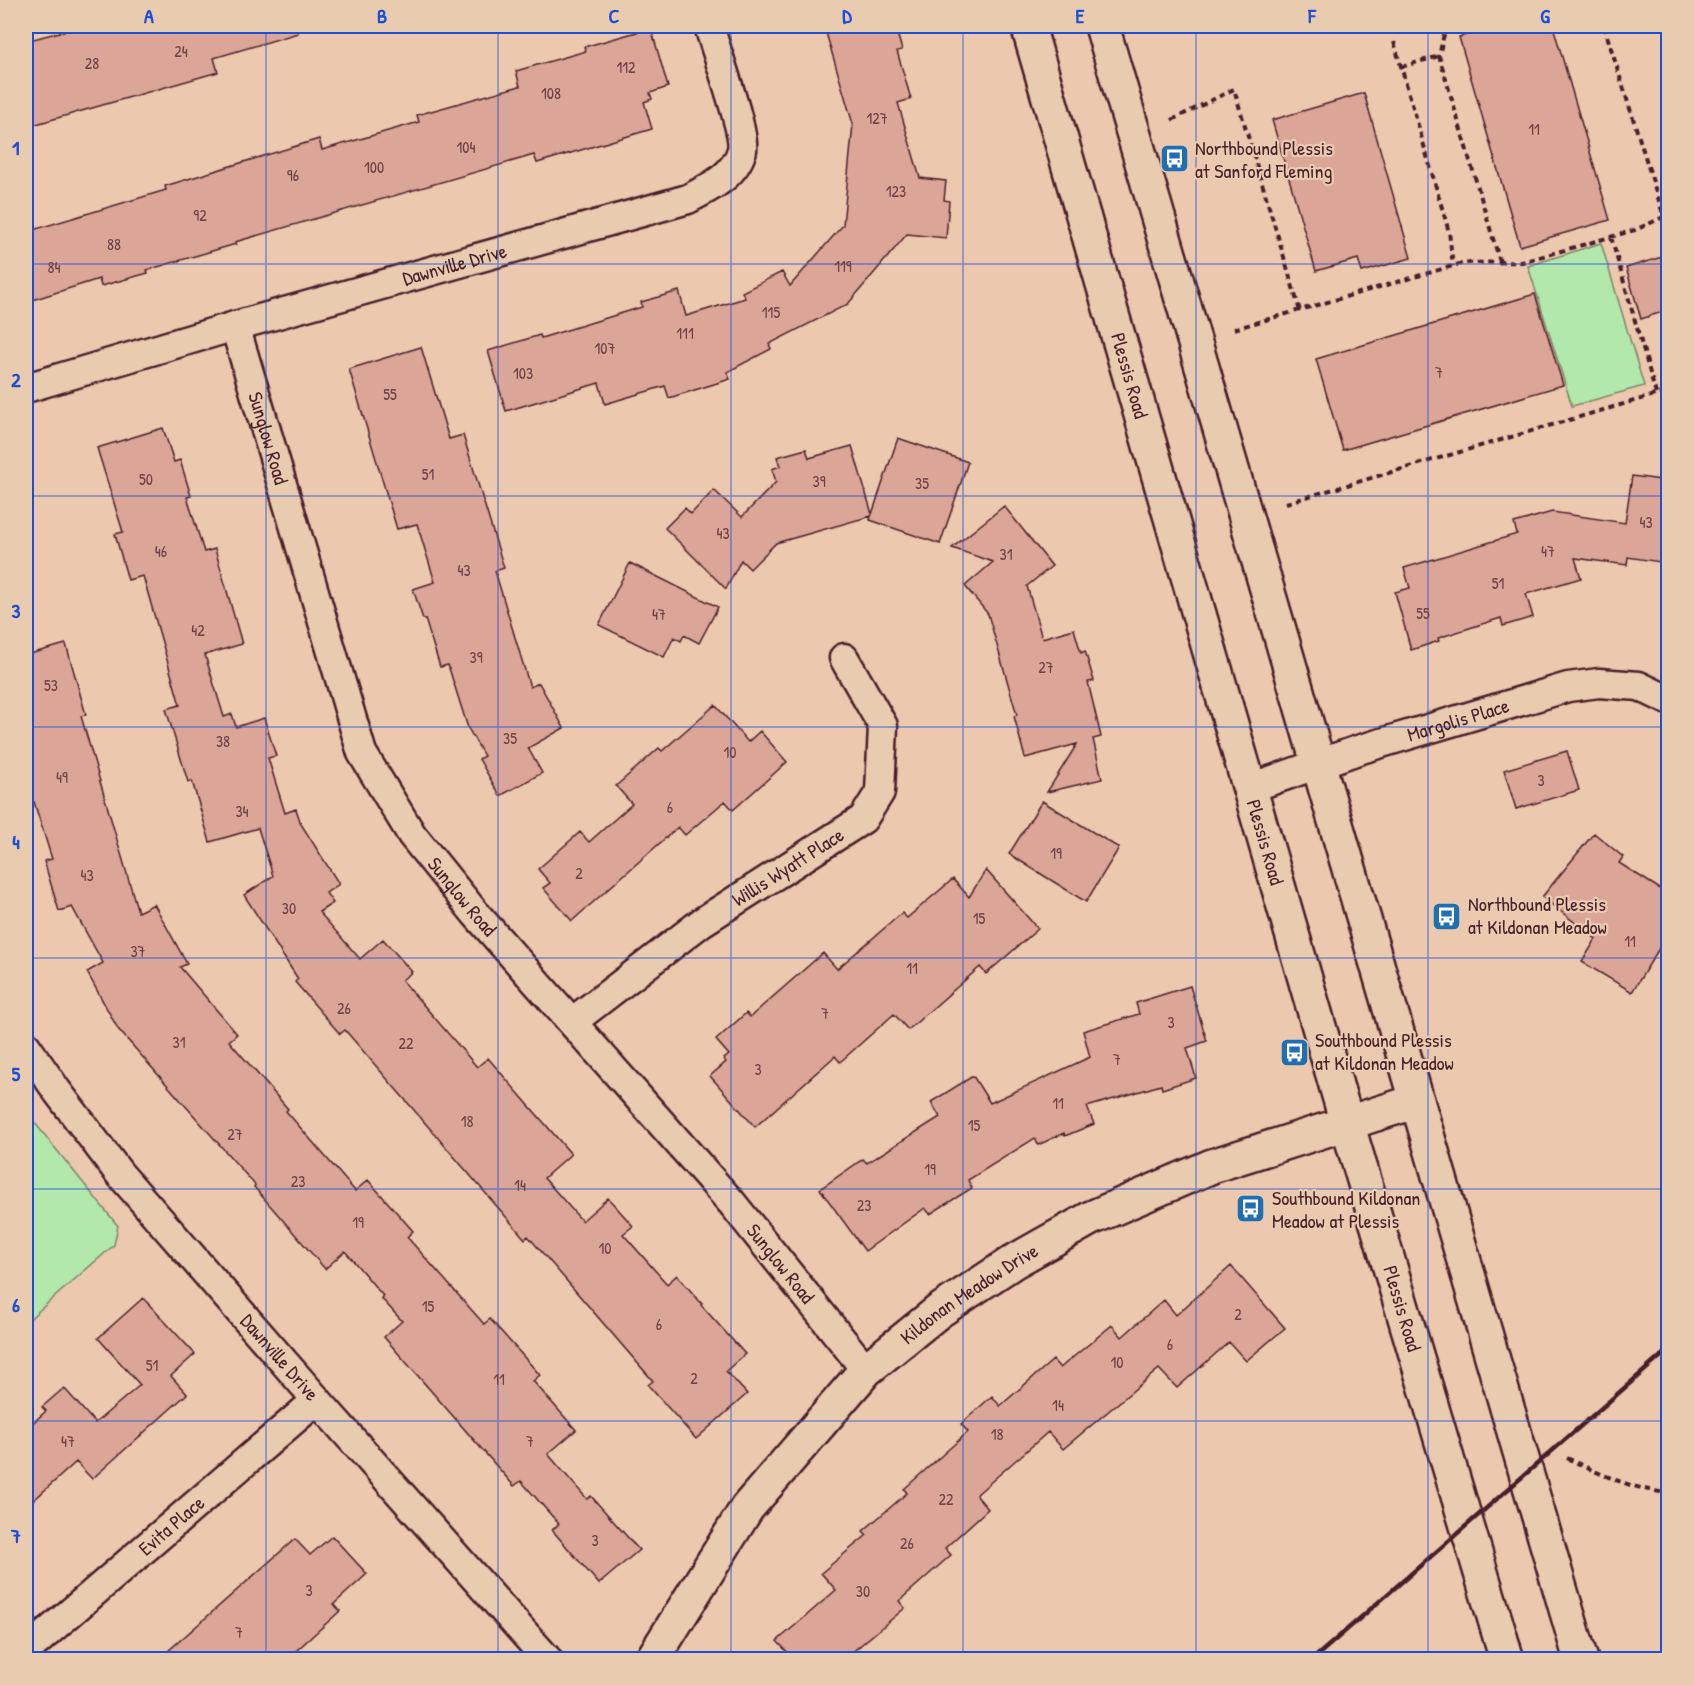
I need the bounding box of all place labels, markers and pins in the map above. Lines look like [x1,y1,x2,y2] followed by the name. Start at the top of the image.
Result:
[1195,134,1333,184] place label: Northbound Plessis at Sanford Fleming
[1158,143,1190,175] bus stop icon: Northbound Plessis at Sanford Fleming
[1468,890,1607,940] place label: Northbound Plessis at Kildonan Meadow
[1431,900,1463,932] bus stop icon: Northbound Plessis at Kildonan Meadow
[1315,1026,1454,1076] place label: Southbound Plessis at Kildonan Meadow
[1278,1036,1310,1068] bus stop icon: Southbound Plessis at Kildonan Meadow
[1272,1184,1420,1234] place label: Southbound Kildonan Meadow at Plessis
[1235,1193,1267,1225] bus stop icon: Southbound Kildonan Meadow at Plessis

